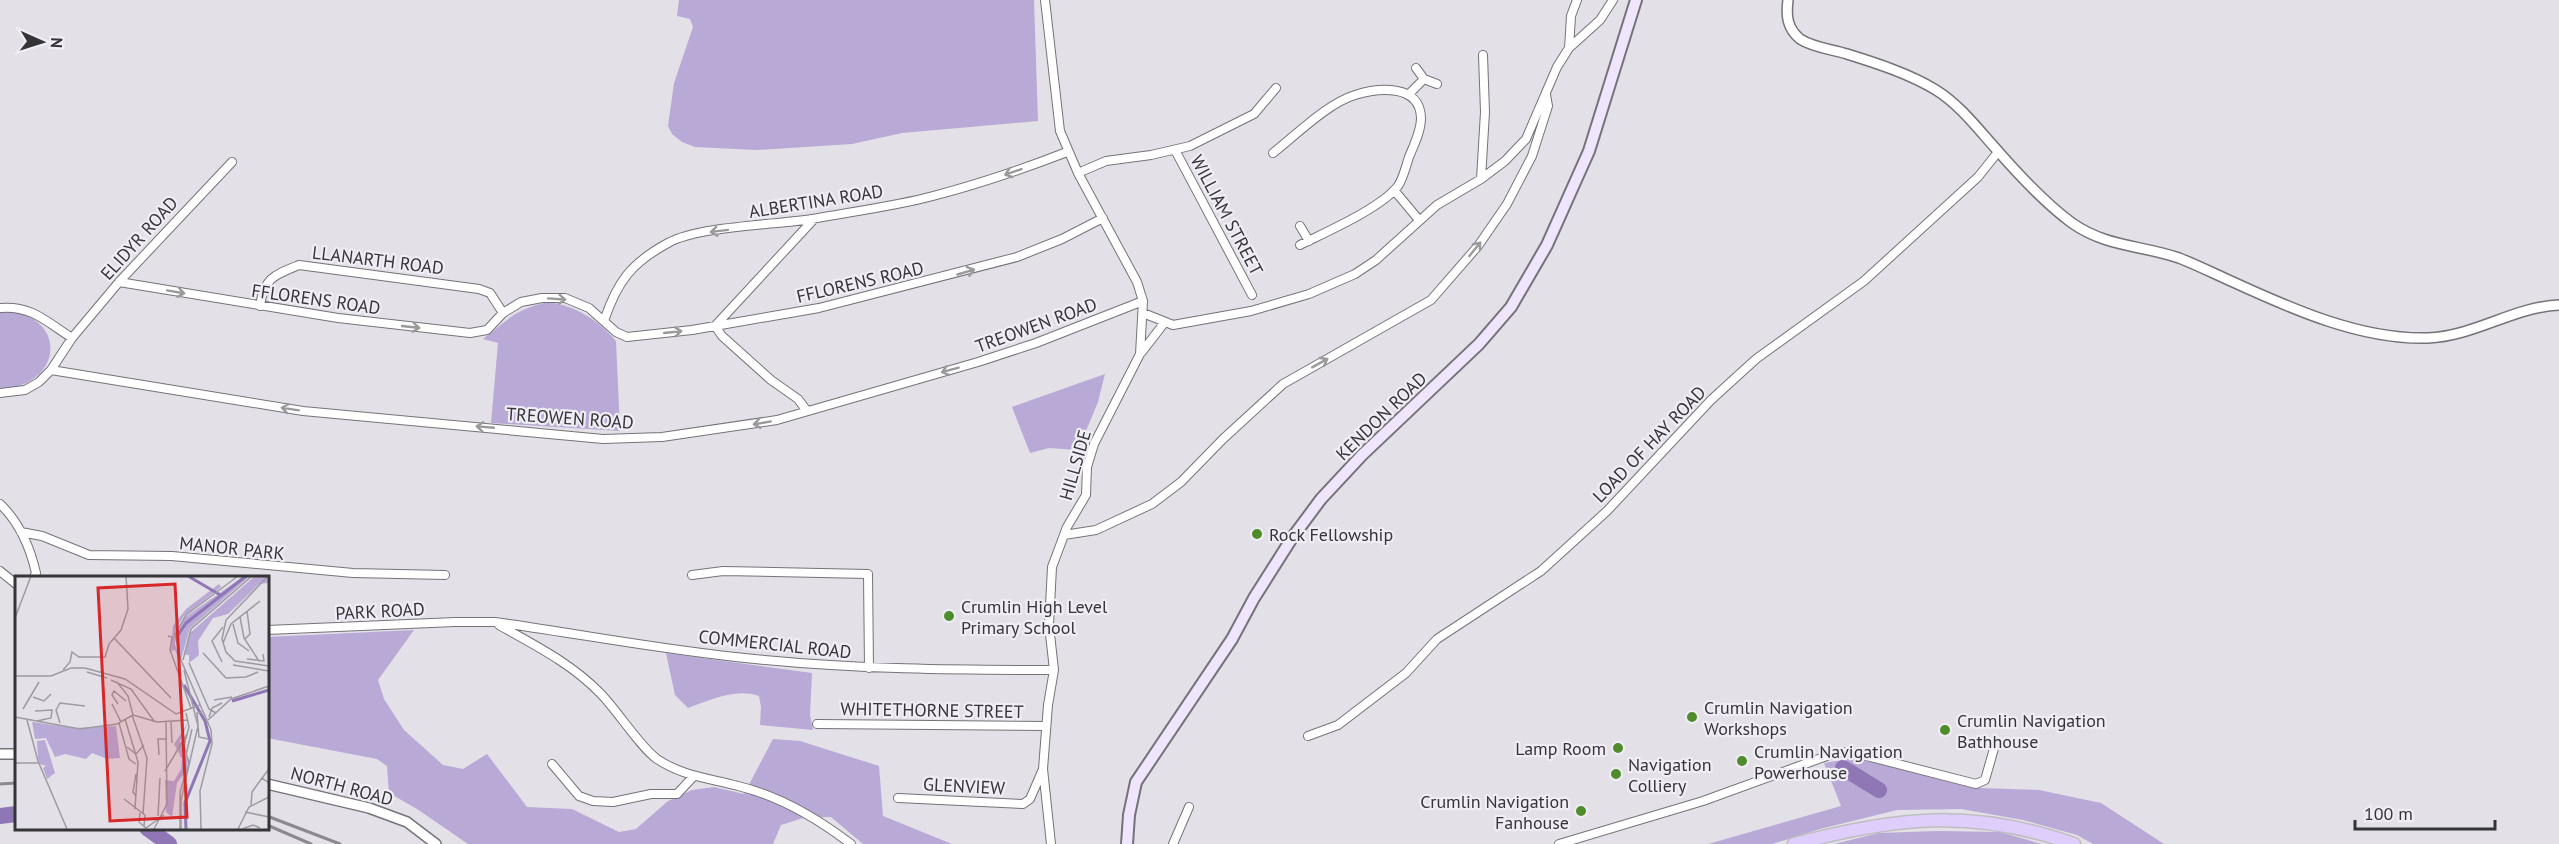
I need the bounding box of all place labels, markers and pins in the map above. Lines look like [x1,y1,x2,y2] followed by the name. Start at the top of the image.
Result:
[1269,523,1393,546] place label: Rock Fellowship
[1250,527,1264,541] marker: Rock Fellowship
[961,595,1108,639] place label: Crumlin High Level Primary School
[942,609,956,623] marker: Crumlin High Level Primary School
[1704,696,1853,740] place label: Crumlin Navigation Workshops
[1957,709,2106,753] place label: Crumlin Navigation Bathhouse
[1685,710,1699,724] marker: Crumlin Navigation Workshops
[1938,723,1952,737] marker: Crumlin Navigation Bathhouse
[1515,737,1606,760] place label: Lamp Room
[1754,740,1903,784] place label: Crumlin Navigation Powerhouse
[1611,741,1625,755] marker: Lamp Room
[1628,753,1712,797] place label: Navigation Colliery
[1735,754,1749,768] marker: Crumlin Navigation Powerhouse
[1609,767,1623,781] marker: Navigation Colliery
[1420,790,1569,834] place label: Crumlin Navigation Fanhouse
[1574,804,1588,818] marker: Crumlin Navigation Fanhouse

